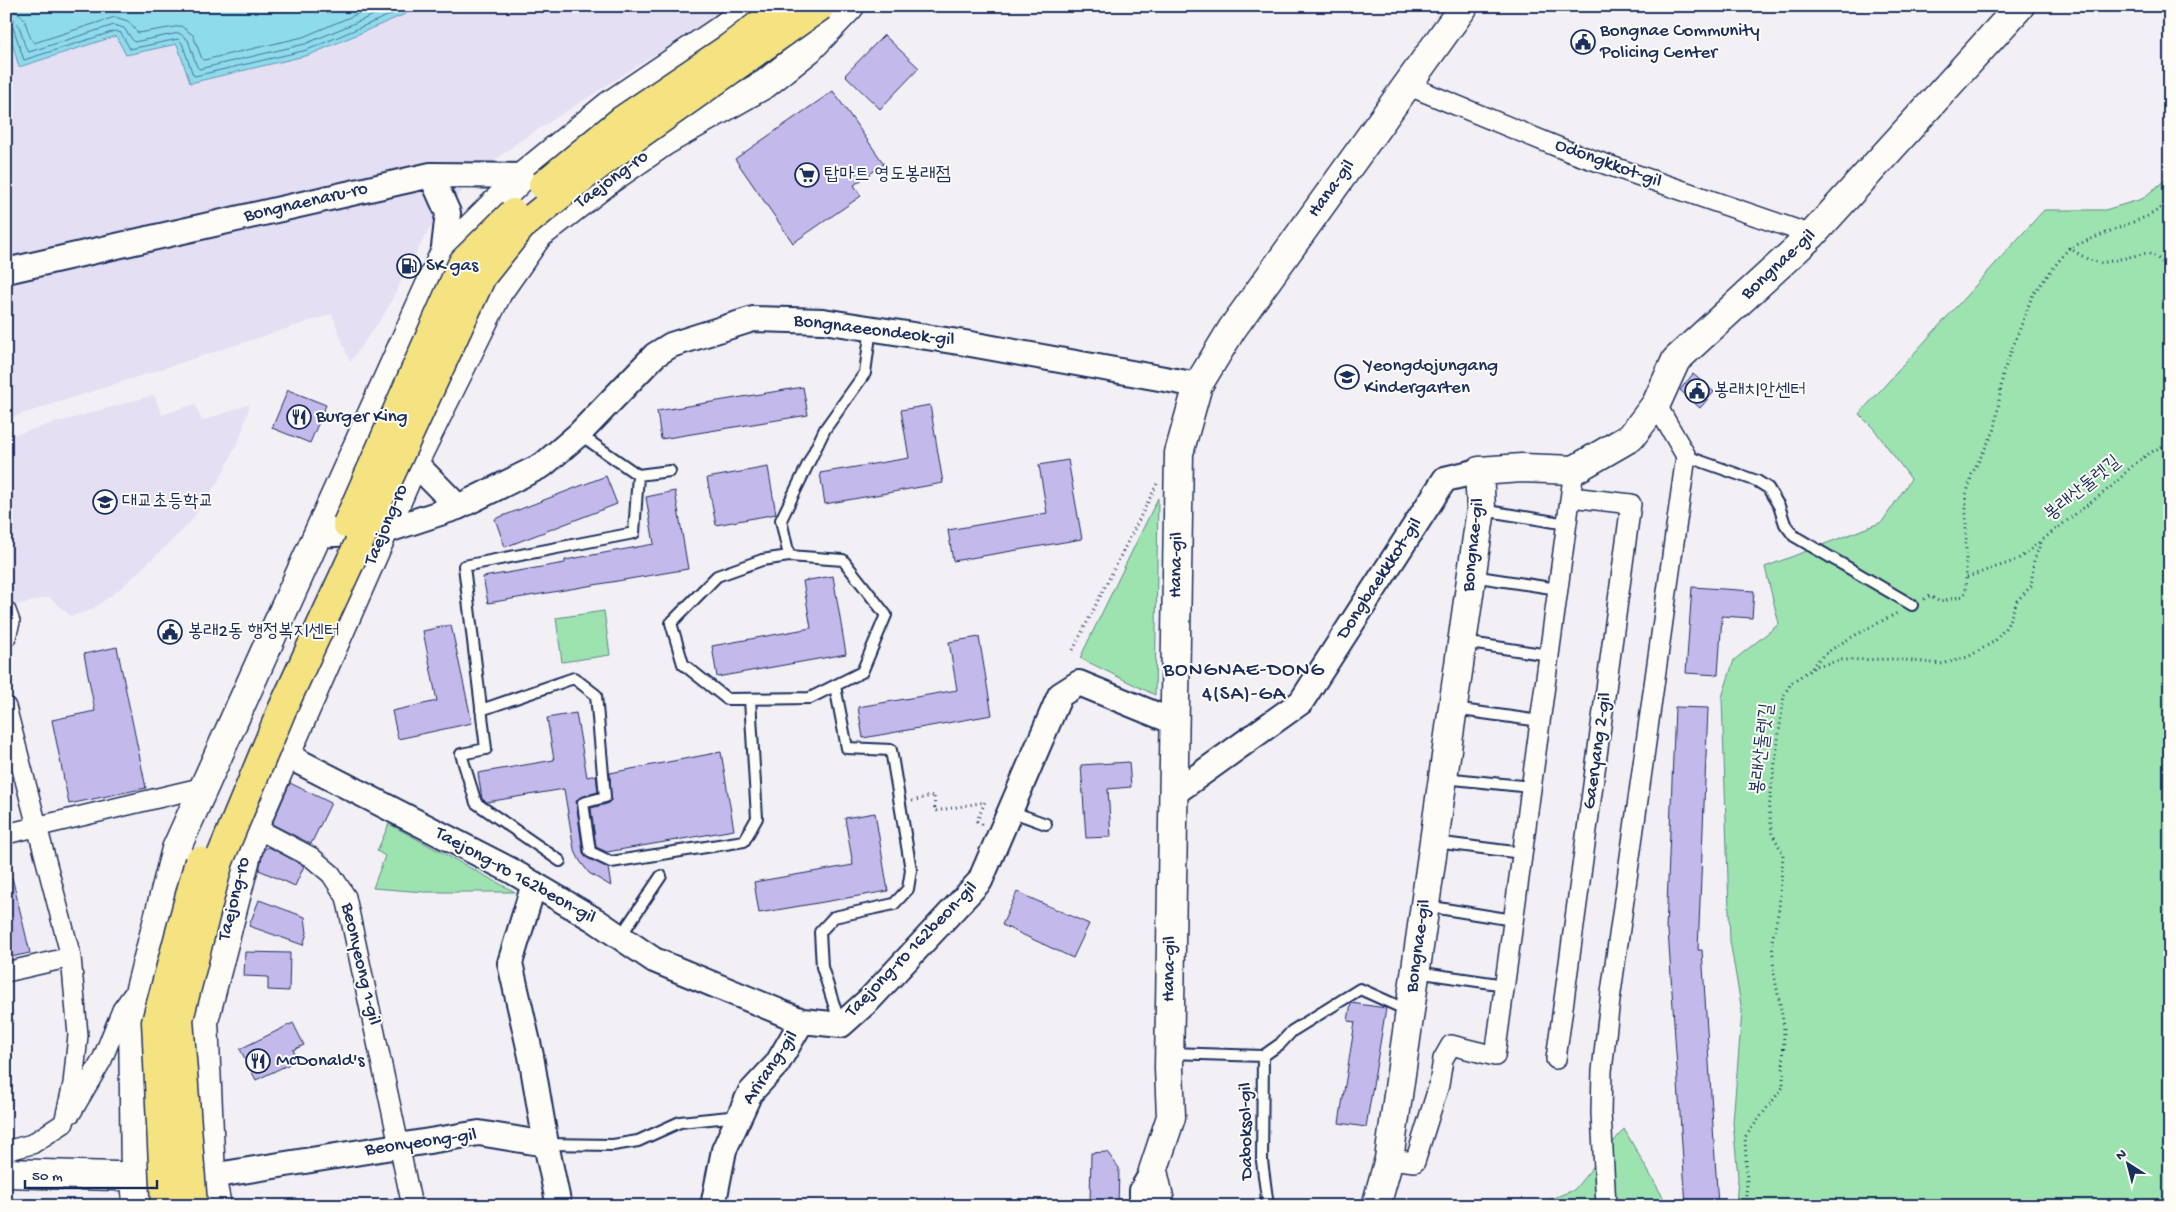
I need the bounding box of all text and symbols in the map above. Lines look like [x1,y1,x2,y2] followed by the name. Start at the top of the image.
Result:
[1599,20,1760,65] place label: Bongnae Community Policing Center
[1570,29,1596,55] public building icon: Bongnae Community Policing Center
[1551,134,1665,194] street label: Odongkkot-gil
[570,146,653,215] street label: Taejong-ro
[1303,156,1361,222] street label: Hana-gil
[794,162,820,188] supermarket icon: 탑마트 영도봉래점
[824,164,951,187] place label: 탑마트 영도봉래점
[241,178,370,229] street label: Bongnaenaru-ro
[1736,225,1821,306] street label: Bongnae-gil
[396,253,422,279] fuel station icon: SK gas
[426,255,479,278] place label: SK gas
[791,310,956,352] street label: Bongnaeeondeok-gil
[1362,355,1498,400] place label: Yeongdojungang Kindergarten
[1334,364,1360,390] school or university icon: Yeongdojungang Kindergarten
[1684,378,1710,404] public building icon: 봉래치안센터
[1714,380,1806,403] place label: 봉래치안센터
[286,404,312,430] restaurant icon: Burger King
[315,406,408,429] place label: Burger King
[2040,451,2126,527] street label: 봉래산둘렛길
[359,481,414,570] street label: Taejong-ro
[92,489,118,515] school or university icon: 대교초등학교
[122,491,214,514] place label: 대교초등학교
[1458,497,1490,594] street label: Bongnae-gil
[1331,514,1428,646] street label: Dongbaekkkot-gil
[1165,532,1189,598] street label: Hana-gil
[157,619,183,645] public building icon: 봉래2동 행정복지센터
[188,621,339,644] place label: 봉래2동 행정복지센터
[1162,659,1325,708] district label: BONGNAE-DONG 4(SA)-GA
[1578,691,1618,811] street label: Gaeryang 2-gil
[1746,702,1780,796] street label: 봉래산둘렛길
[430,822,599,930] street label: Taejong-ro 162beon-gil
[213,855,257,944] street label: Taejong-ro
[840,877,983,1024] street label: Taejong-ro 162beon-gil
[1401,898,1437,995] street label: Bongnae-gil
[335,900,385,1027] street label: Beonyeong 1-gil
[1158,936,1182,1002] street label: Hana-gil
[738,1027,804,1109] street label: Arirang-gil
[245,1048,271,1074] restaurant icon: McDonald's
[276,1050,366,1073] place label: McDonald's
[1235,1082,1259,1182] street label: Daboksol-gil
[363,1124,478,1162] street label: Beonyeong-gil
[2104,1140,2154,1190] north arrow
[2113,1146,2131,1165] text: N
[25,1157,158,1189] scale bar
[32,1168,63,1186] text: 50 m

